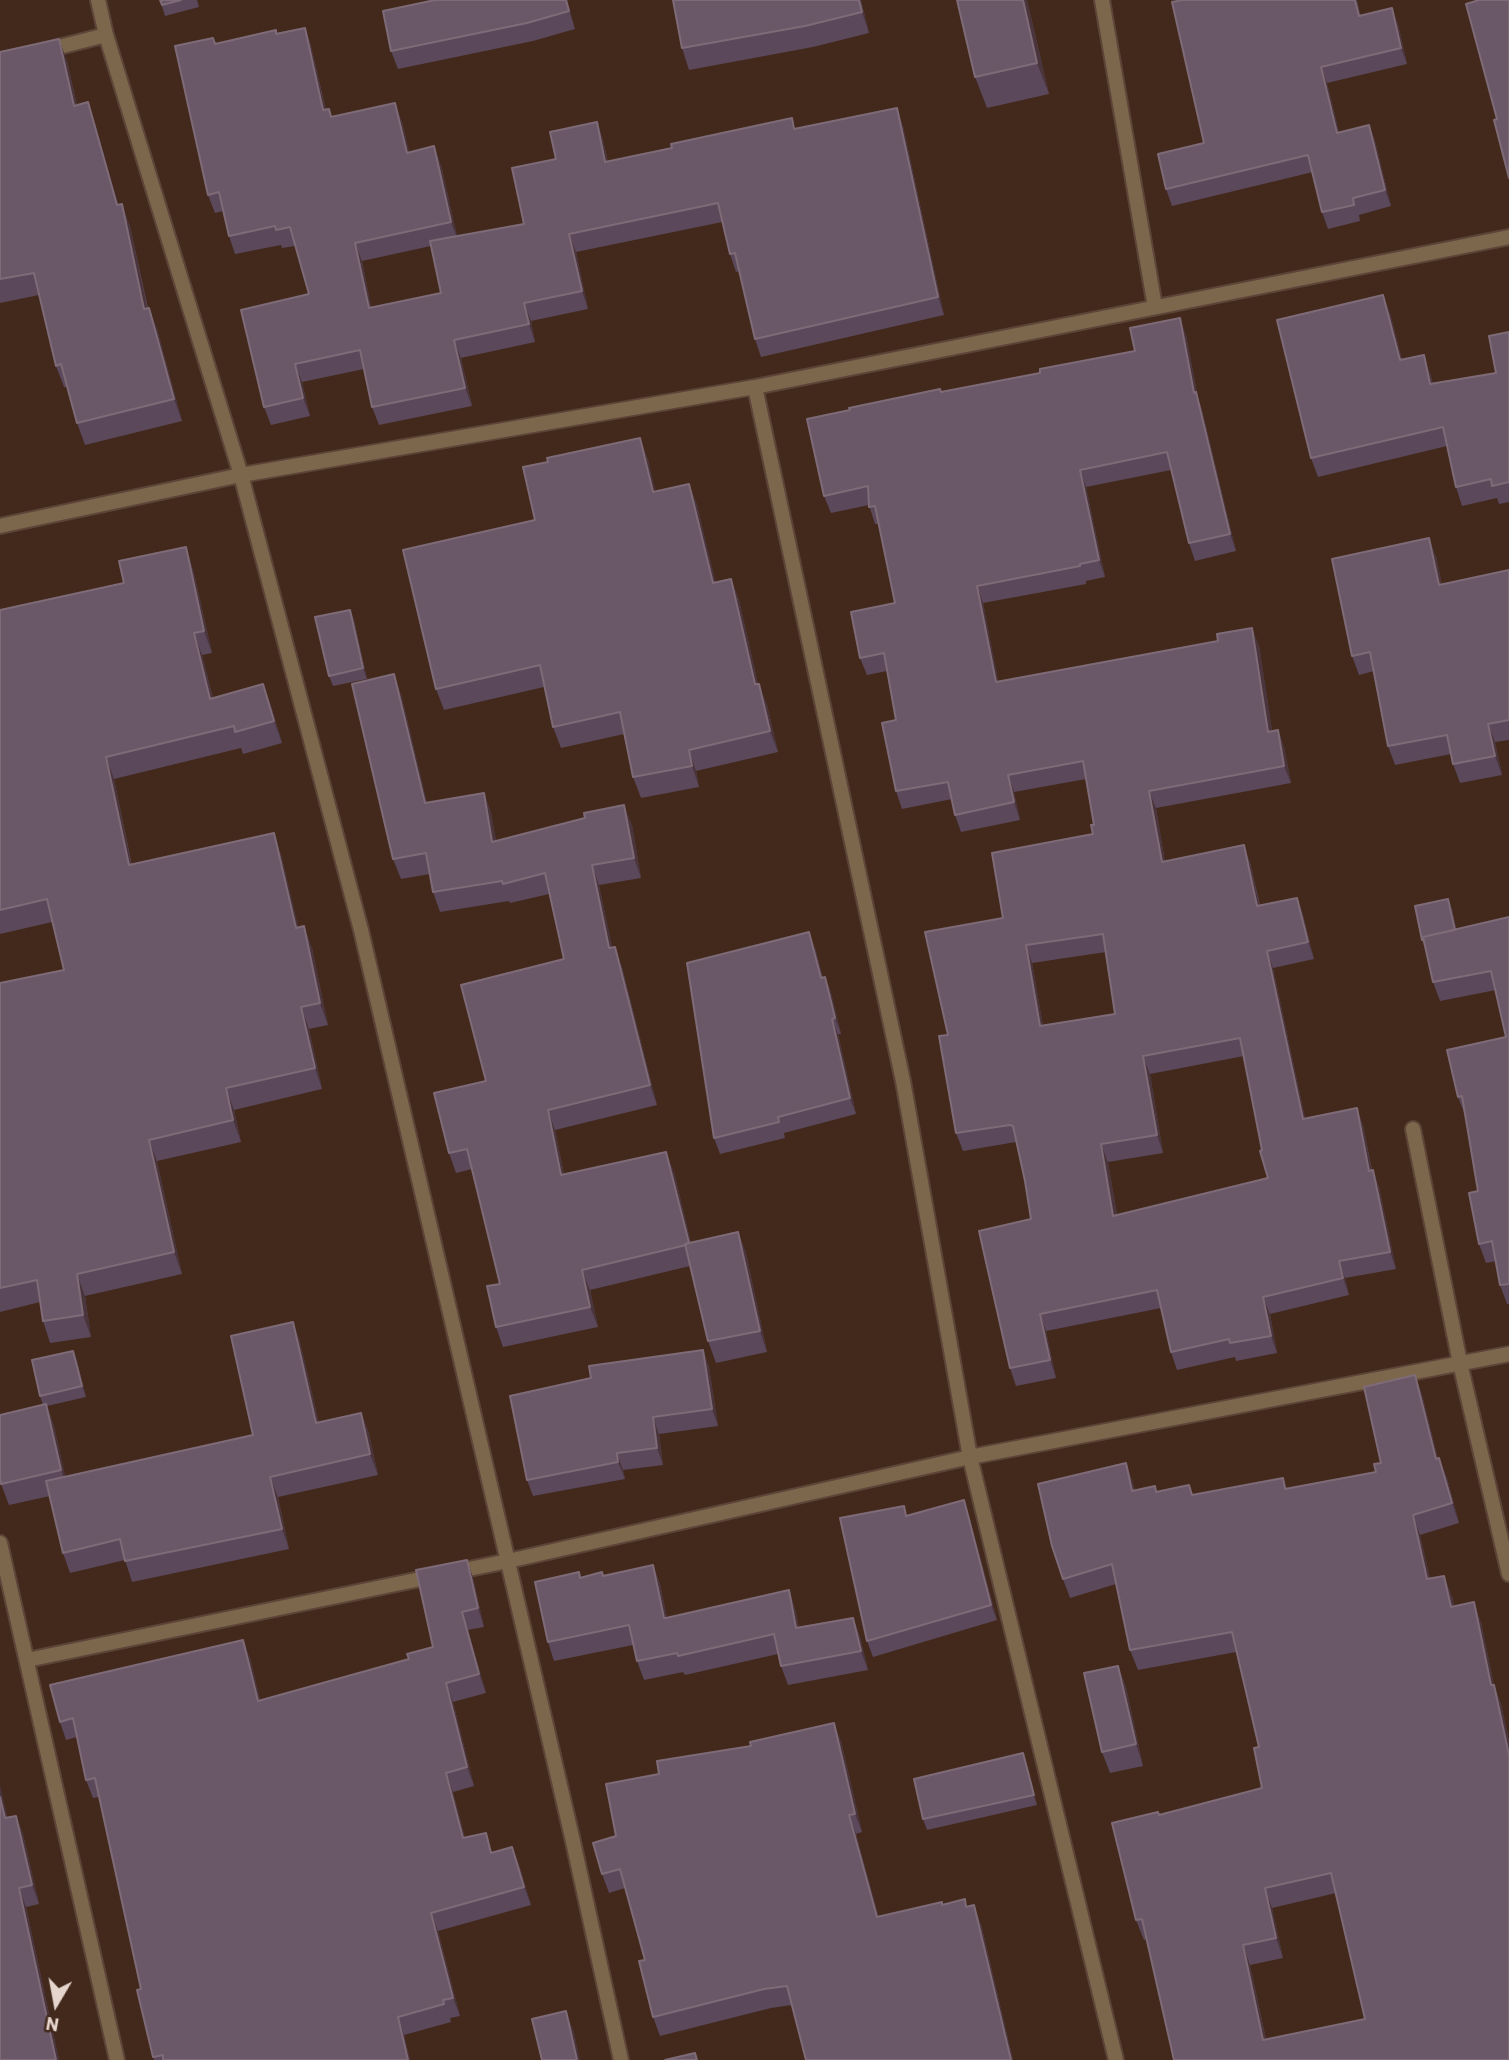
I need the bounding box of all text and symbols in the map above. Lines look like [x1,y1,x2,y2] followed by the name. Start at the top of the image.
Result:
[21,1969,91,2039] north arrow
[44,2013,60,2038] text: N

